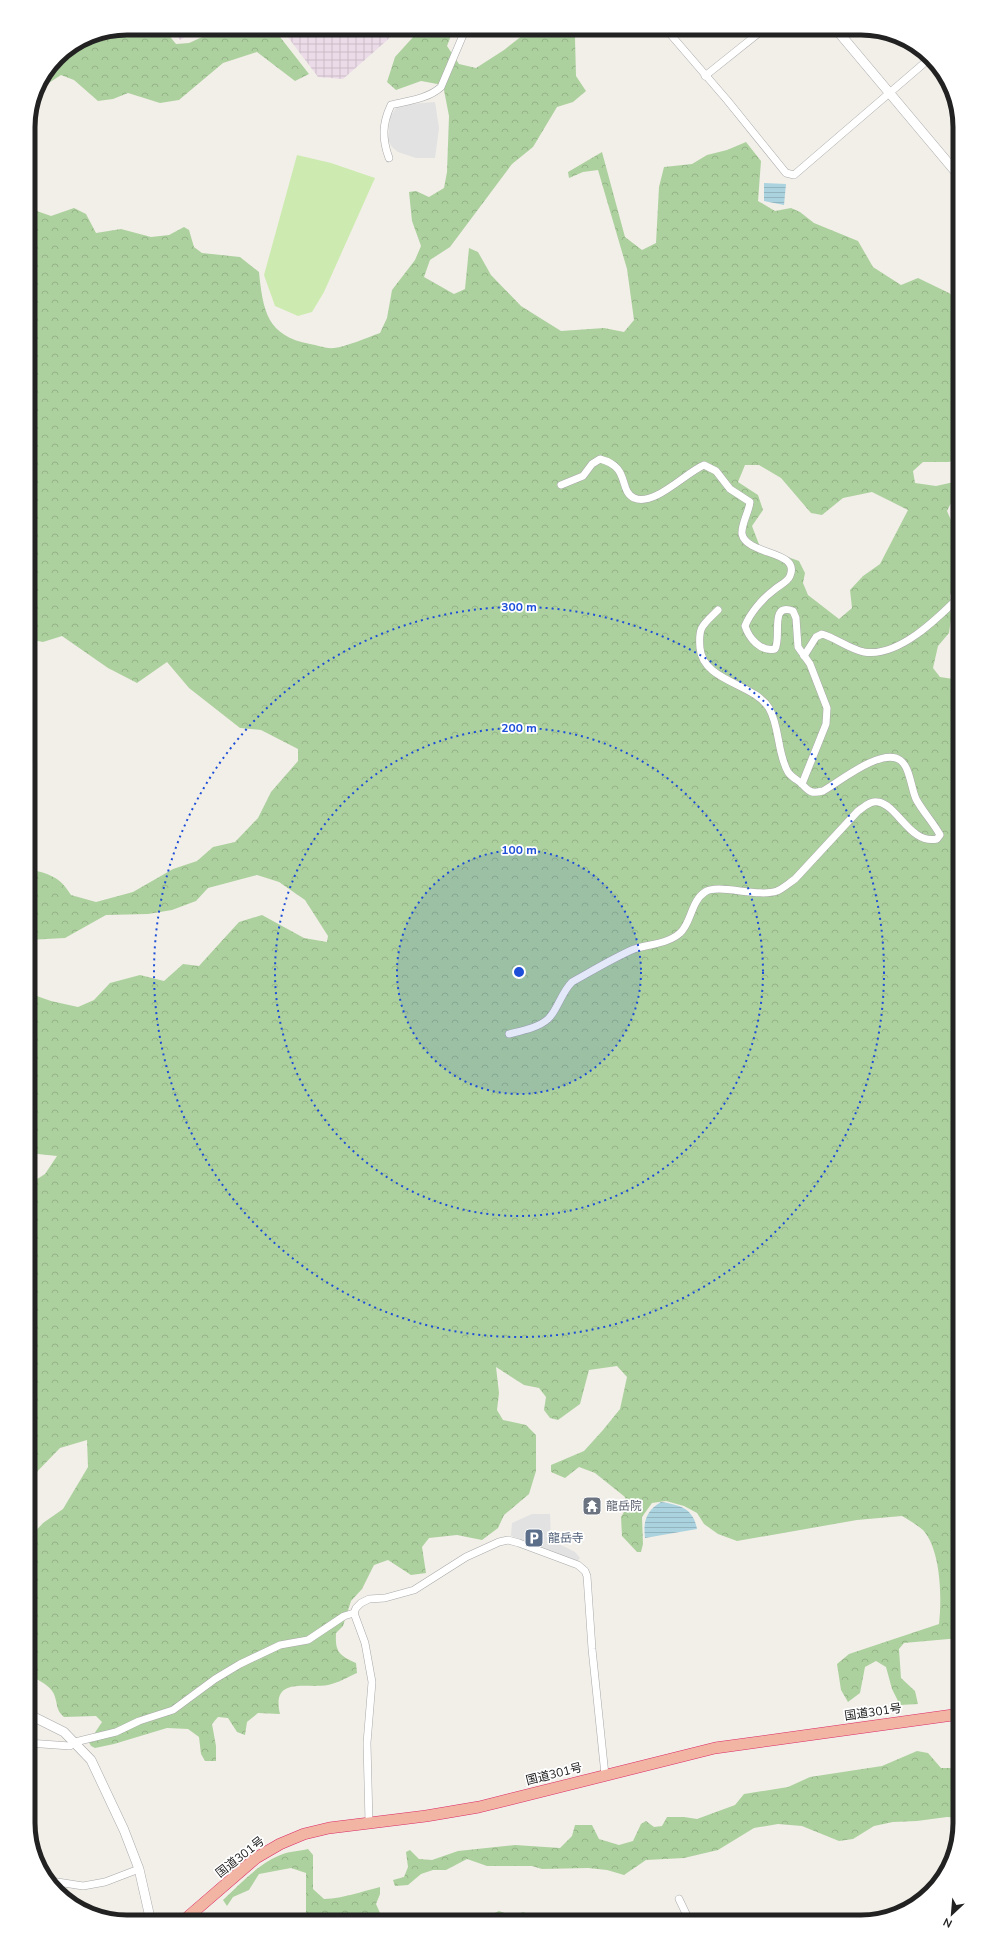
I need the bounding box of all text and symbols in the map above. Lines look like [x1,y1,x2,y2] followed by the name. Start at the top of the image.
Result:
[501,599,537,615] text: 300 m
[501,720,537,736] text: 200 m
[501,842,537,858] text: 100 m
[512,965,526,979] centre of rings
[581,1495,603,1517] temple icon: 龍岳院
[606,1498,642,1514] place label: 龍岳院
[523,1527,545,1549] parking icon: 龍岳寺
[548,1530,584,1546] place label: 龍岳寺
[843,1700,903,1724] street label: 国道301号
[524,1759,584,1789] street label: 国道301号
[212,1833,268,1881] street label: 国道301号
[932,1894,972,1934] north arrow
[941,1914,955,1931] text: N

